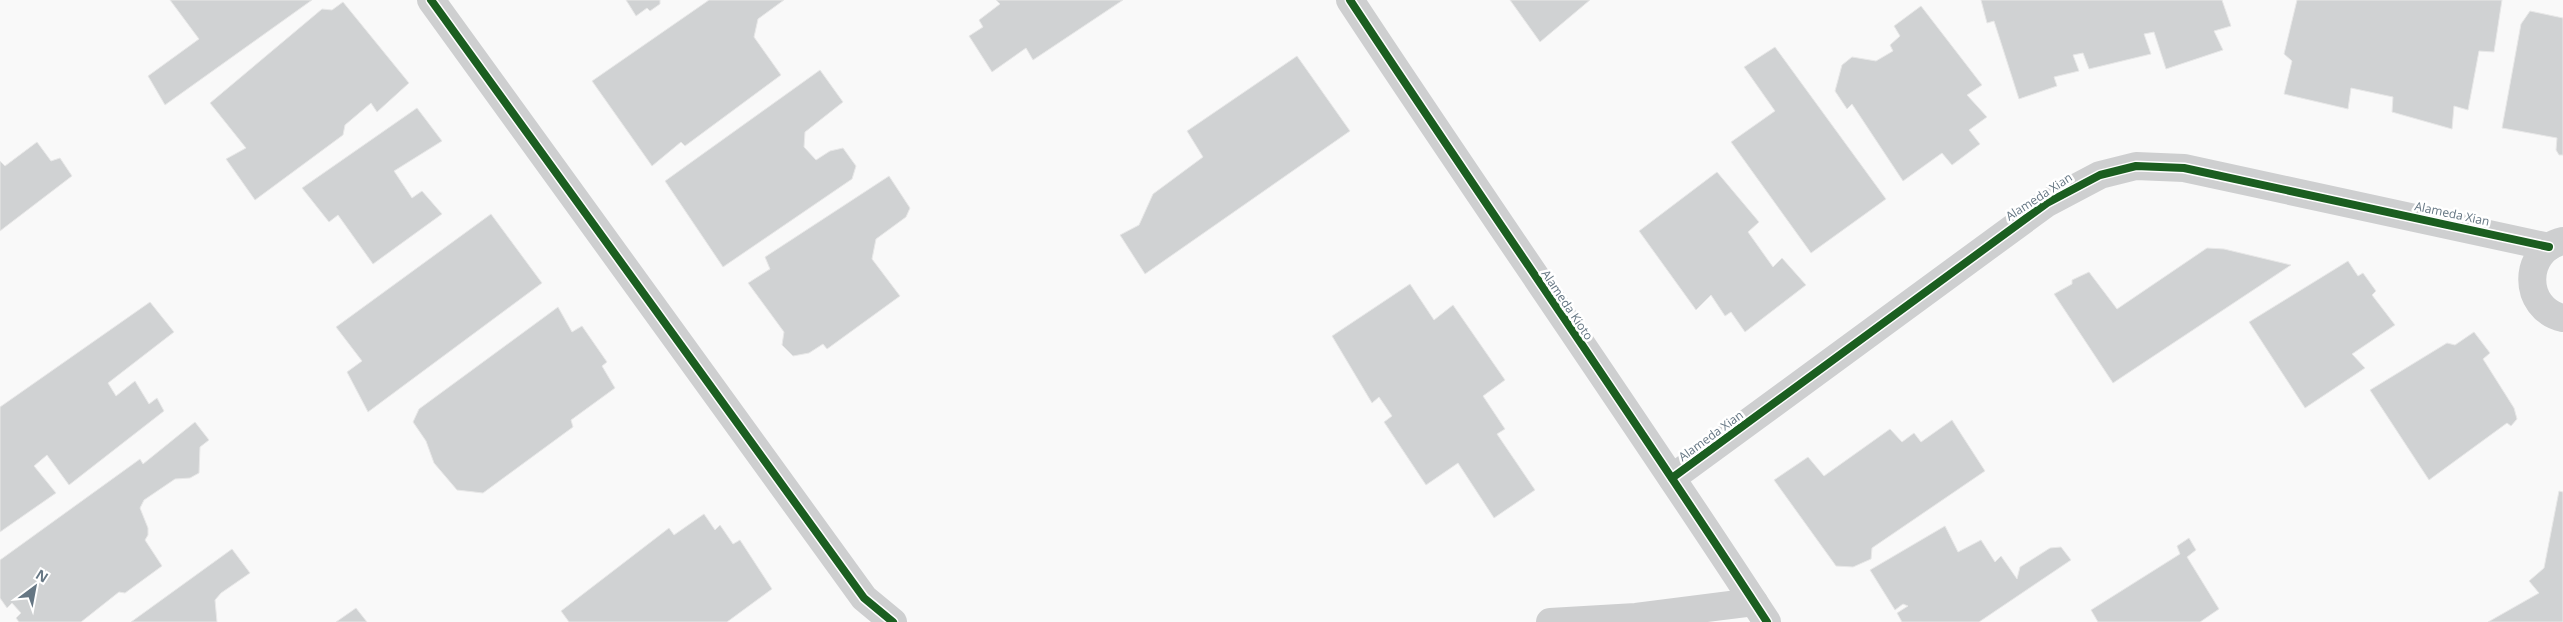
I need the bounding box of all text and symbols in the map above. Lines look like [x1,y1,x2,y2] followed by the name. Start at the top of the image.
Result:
[2002,169,2075,224] street label: Alameda Xian
[2413,197,2491,230] street label: Alameda Xian
[1538,266,1597,343] street label: Alameda Kioto
[1675,406,1747,465] street label: Alameda Xian
[10,562,60,612] north arrow
[32,564,52,587] text: N

